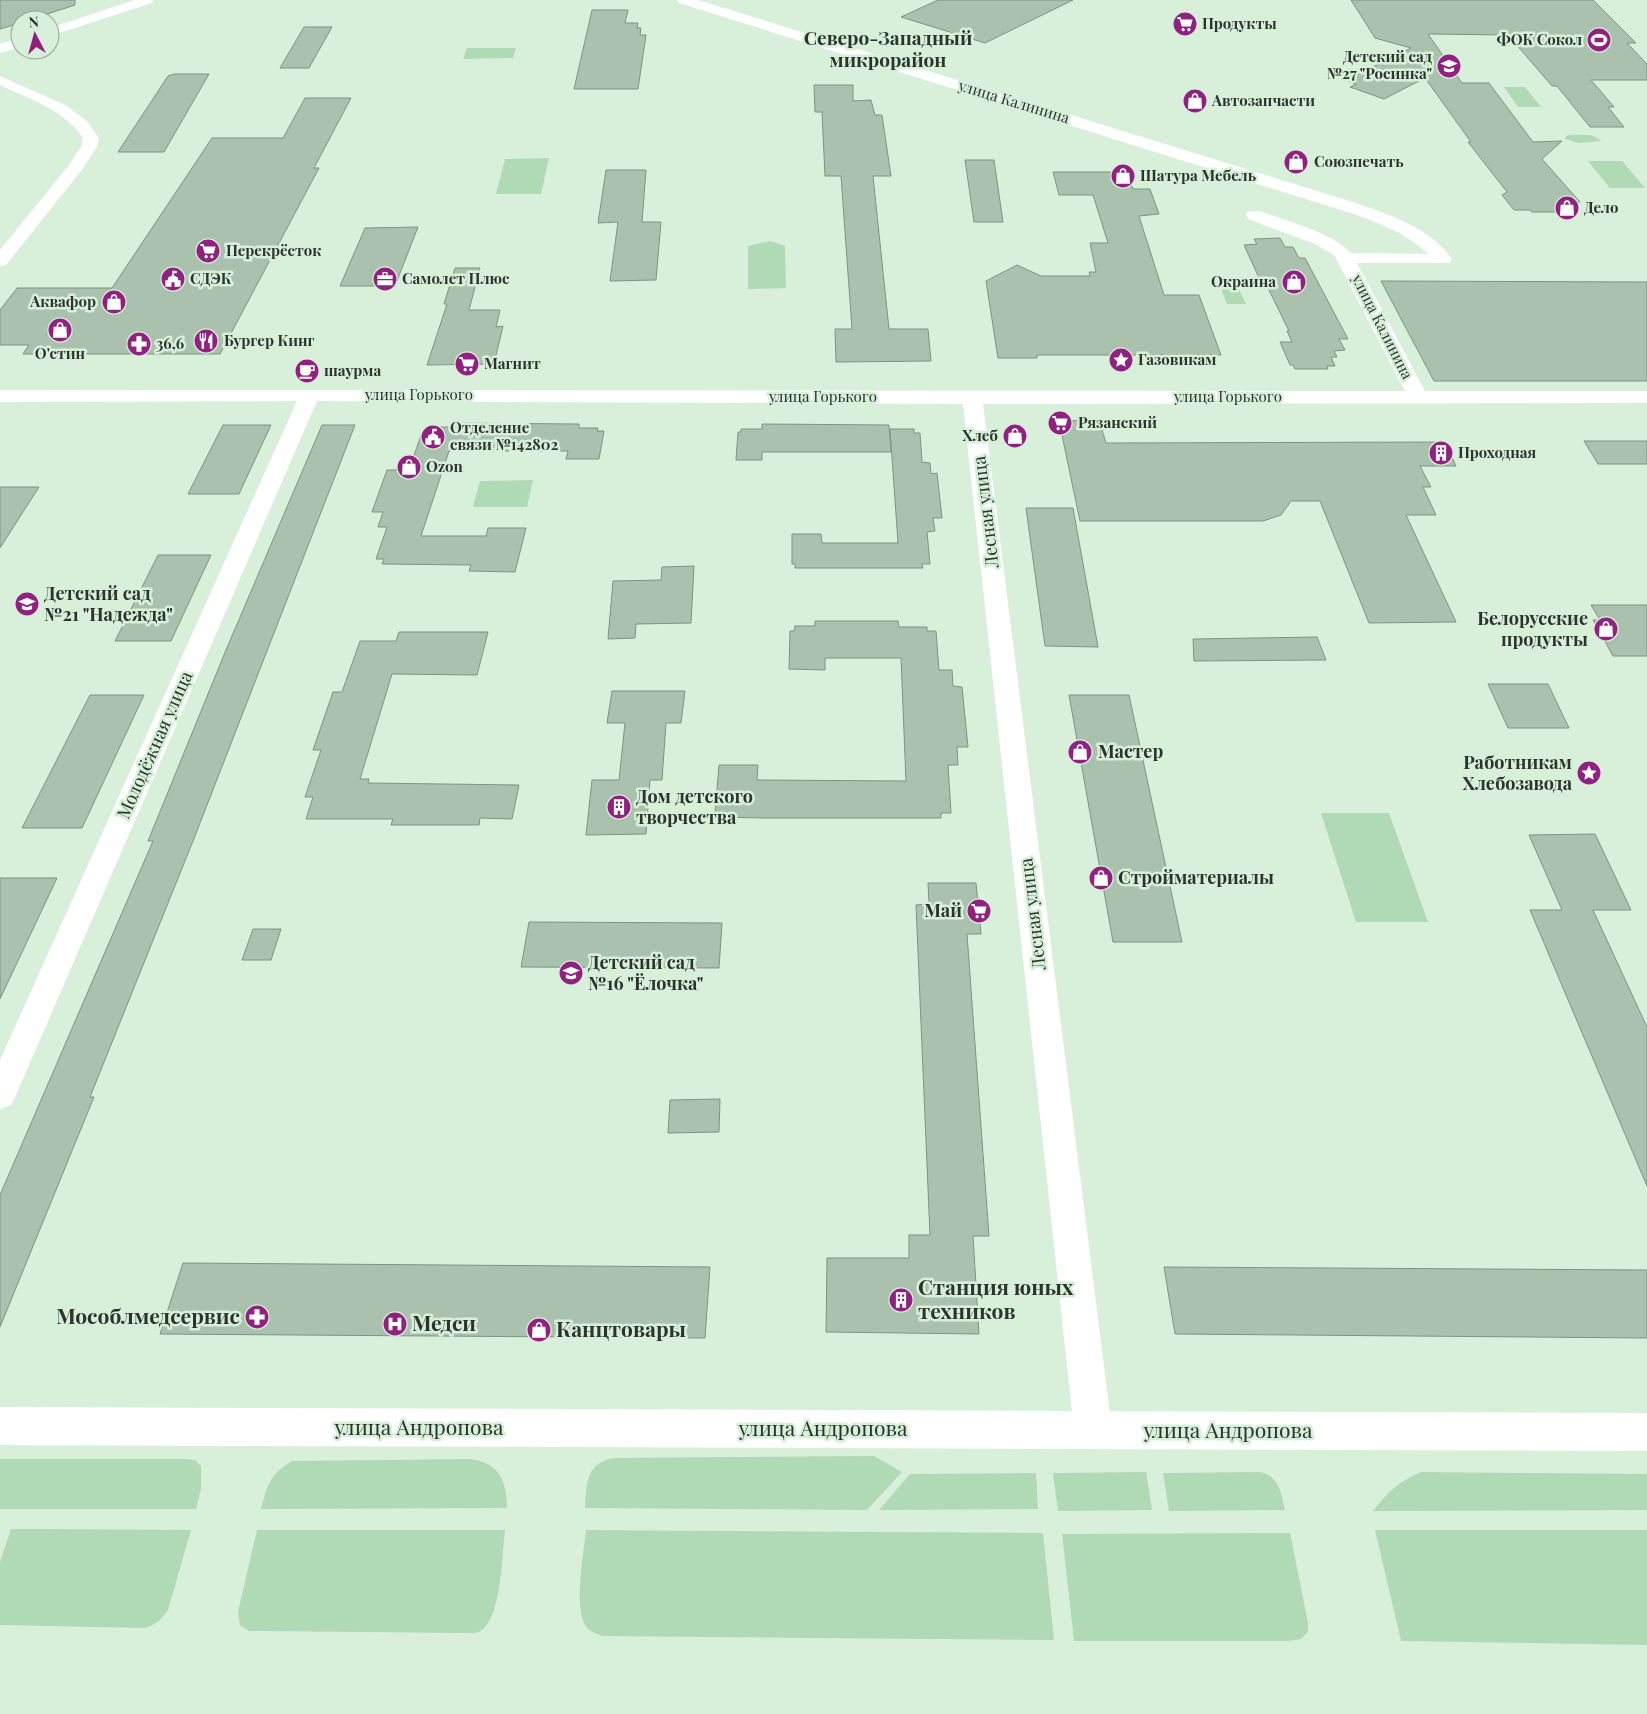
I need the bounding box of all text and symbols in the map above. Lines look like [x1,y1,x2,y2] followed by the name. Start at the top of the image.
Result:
[10,10,60,60] north arrow
[1172,11,1198,37] supermarket icon: Продукты
[28,12,40,32] text: N
[1202,13,1277,33] place label: Продукты
[804,24,972,72] district label: Северо-Западный микрорайон
[1586,27,1612,53] sports icon: ФОК Сокол
[1497,29,1582,49] place label: ФОК Сокол
[1327,46,1432,83] place label: Детский сад №27 "Росинка"
[1436,53,1462,79] school or university icon: Детский сад №27 "Росинка"
[955,74,1073,128] street label: улица Калинина
[1182,88,1208,114] shop icon: Автозапчасти
[1211,90,1315,110] place label: Автозапчасти
[1283,149,1309,175] shop icon: Союзпечать
[1314,151,1404,171] place label: Союзпечать
[1110,163,1136,189] shop icon: Шатура Мебель
[1140,165,1257,185] place label: Шатура Мебель
[1554,195,1580,221] shop icon: Дело
[1584,197,1618,217] place label: Дело
[195,238,221,264] supermarket icon: Перекрёсток
[226,240,322,260] place label: Перекрёсток
[160,266,186,292] public building icon: СДЭК
[372,266,398,292] office icon: Самолет Плюс
[190,268,232,288] place label: СДЭК
[402,268,510,288] place label: Самолет Плюс
[1281,269,1307,295] shop icon: Окраина
[1347,270,1418,383] street label: улица Калинина
[1211,271,1276,291] place label: Окраина
[101,289,127,315] shop icon: Аквафор
[29,291,96,311] place label: Аквафор
[47,317,73,343] shop icon: О'стин
[193,328,219,354] restaurant icon: Бургер Кинг
[224,330,315,350] place label: Бургер Кинг
[126,331,152,357] pharmacy icon: 36,6
[156,333,184,353] place label: 36,6
[35,343,86,363] place label: О'стин
[1108,347,1134,373] place icon: Газовикам
[1138,349,1216,369] place label: Газовикам
[454,351,480,377] supermarket icon: Магнит
[484,353,541,373] place label: Магнит
[294,358,320,384] cafe icon: шаурма
[324,360,381,380] place label: шаурма
[364,384,473,404] street label: улица Горького
[768,386,877,406] street label: улица Горького
[1173,386,1282,406] street label: улица Горького
[1047,410,1073,436] supermarket icon: Рязанский
[1078,412,1157,432] place label: Рязанский
[450,417,558,454] place label: Отделение связи №142802
[1002,423,1028,449] shop icon: Хлеб
[420,424,446,450] public building icon: Отделение связи №142802
[962,425,998,445] place label: Хлеб
[1428,440,1454,466] building icon: Проходная
[1458,442,1537,462] place label: Проходная
[396,454,422,480] shop icon: Ozon
[966,455,1004,570] street label: Лесная улица
[426,456,463,476] place label: Ozon
[44,581,173,626] place label: Детский сад №21 "Надежда"
[14,591,40,617] school or university icon: Детский сад №21 "Надежда"
[1477,606,1588,651] place label: Белорусские продукты
[1593,616,1619,642] shop icon: Белорусские продукты
[111,667,197,822] street label: Молодёжная улица
[1067,739,1093,765] shop icon: Мастер
[1098,739,1163,763] place label: Мастер
[1462,750,1573,795] place label: Работникам Хлебозавода
[1576,760,1602,786] place icon: Работникам Хлебозавода
[636,784,753,829] place label: Дом детского творчества
[606,794,632,820] building icon: Дом детского творчества
[1013,857,1051,972] street label: Лесная улица
[1088,865,1114,891] shop icon: Стройматериалы
[1118,865,1274,889] place label: Стройматериалы
[924,898,962,922] place label: Май
[966,898,992,924] supermarket icon: Май
[588,950,703,995] place label: Детский сад №16 "Ёлочка"
[558,960,584,986] school or university icon: Детский сад №16 "Ёлочка"
[918,1272,1074,1324] place label: Станция юных техников
[888,1287,914,1313] building icon: Станция юных техников
[56,1301,240,1329] place label: Мособлмедсервис
[244,1304,270,1330] pharmacy icon: Мособлмедсервис
[412,1308,476,1336] place label: Медси
[382,1311,408,1337] hospital icon: Медси
[556,1314,686,1342] place label: Канцтовары
[526,1317,552,1343] shop icon: Канцтовары
[334,1412,504,1440] street label: улица Андропова
[738,1413,908,1441] street label: улица Андропова
[1143,1415,1313,1443] street label: улица Андропова

